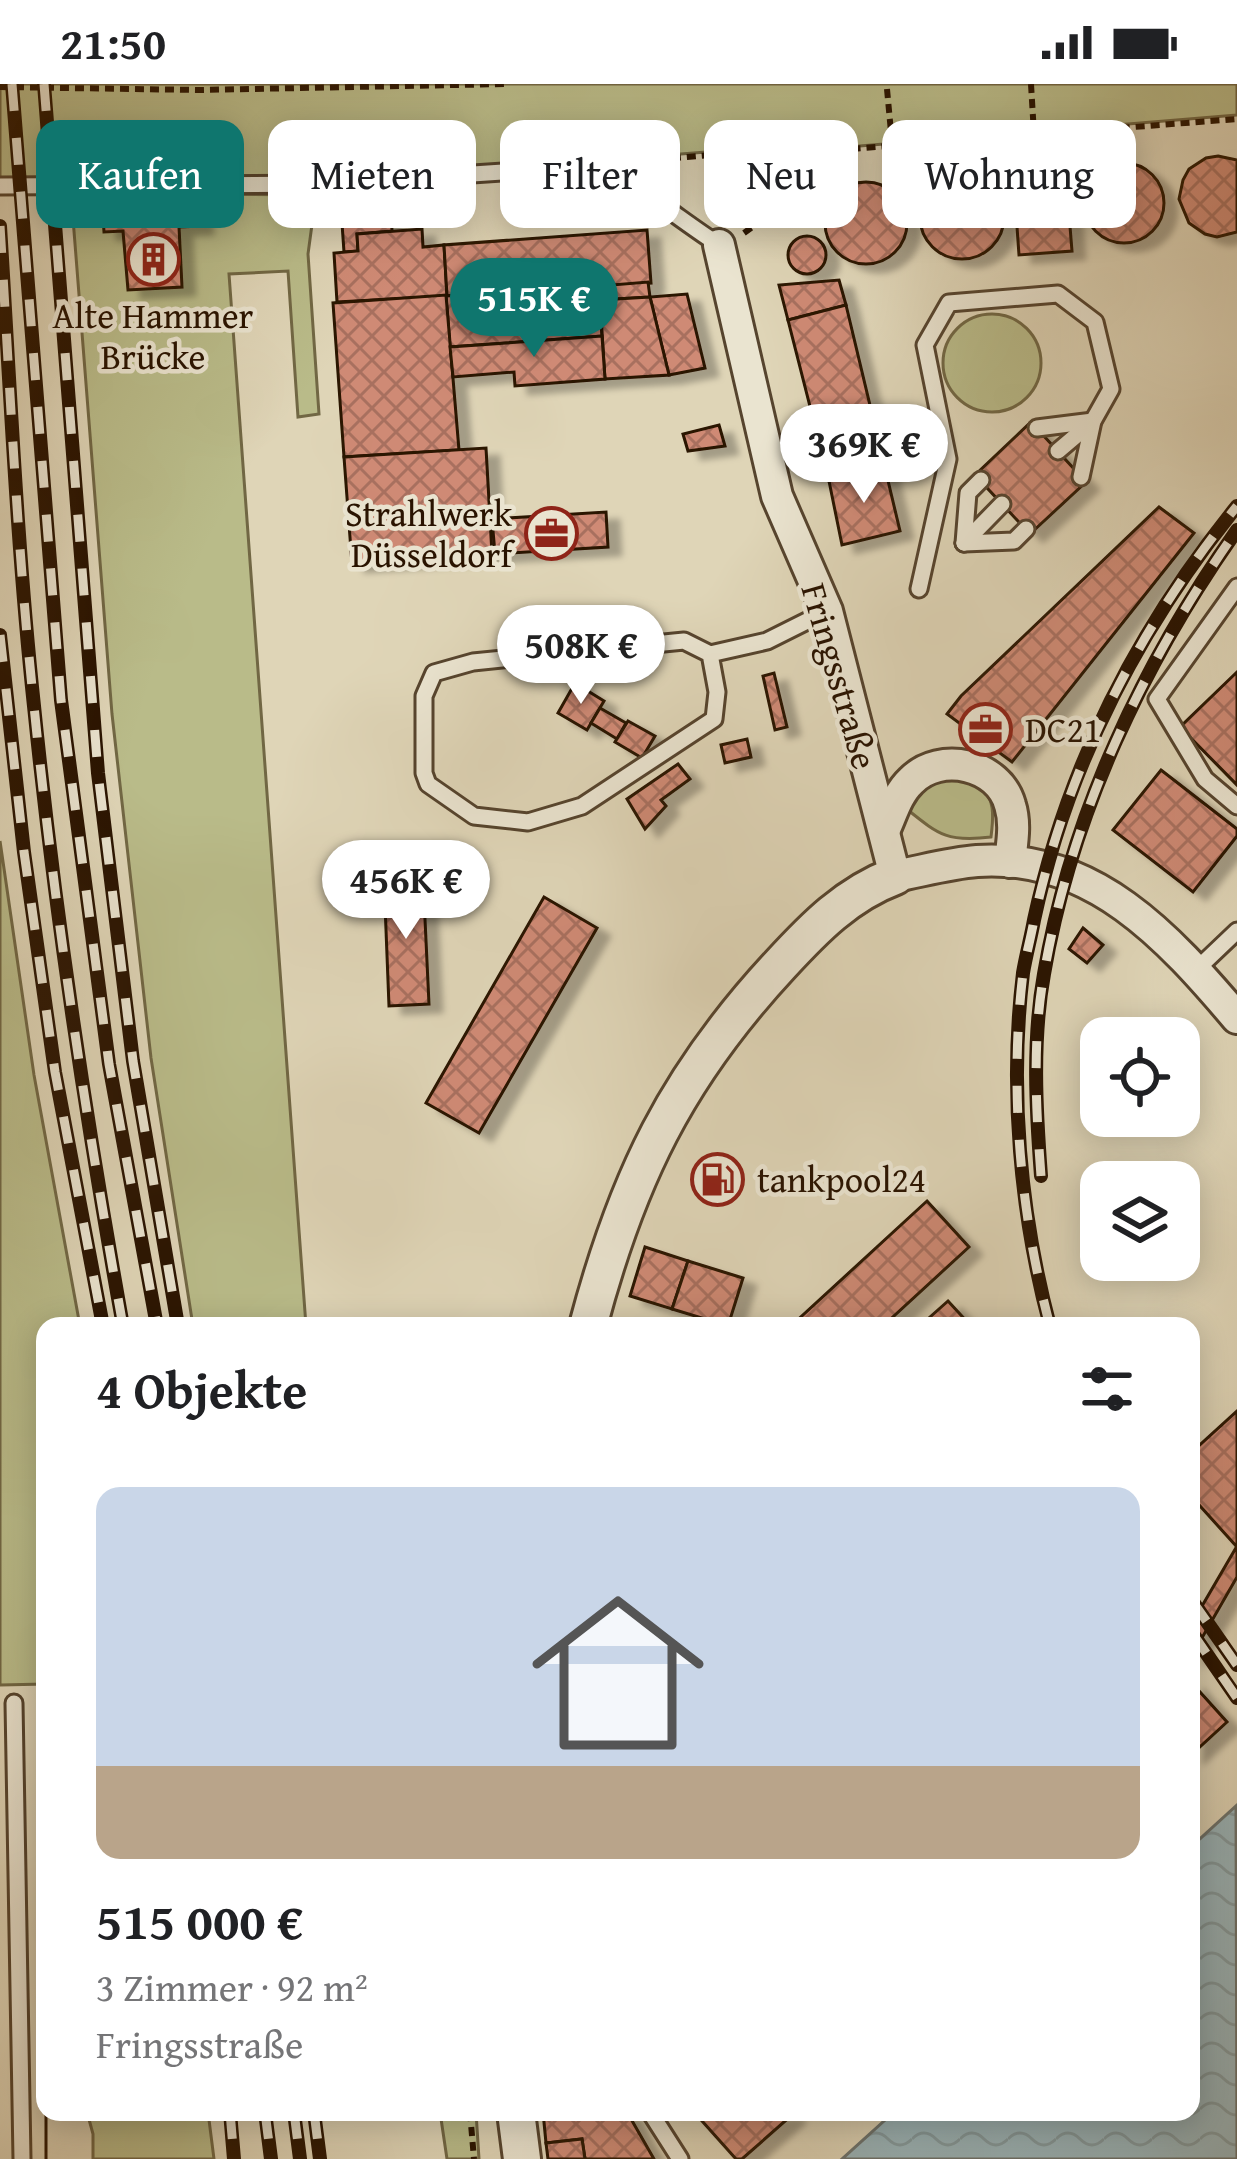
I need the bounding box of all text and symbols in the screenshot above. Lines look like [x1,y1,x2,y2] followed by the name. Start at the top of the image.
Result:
[60,10,166,75] text: 21:50
[36,120,244,228] chip: Kaufen
[268,120,476,228] chip: Mieten
[500,120,680,228] chip: Filter
[704,120,858,228] chip: Neu
[882,120,1136,228] chip: Wohnung
[125,232,181,288] building icon: Alte Hammer Brücke
[436,258,632,360] pin: 515K €
[477,268,591,325] text: 515K €
[53,288,254,382] place label: Alte Hammer Brücke
[766,404,962,506] pin: 369K €
[807,414,921,471] text: 369K €
[345,486,515,580] place label: Strahlwerk Düsseldorf
[523,506,579,562] office icon: Strahlwerk Düsseldorf
[789,577,892,775] street label: Fringsstraße
[483,605,679,707] pin: 508K €
[524,615,638,672] text: 508K €
[958,701,1014,757] office icon: DC21
[1025,702,1101,755] place label: DC21
[308,840,504,942] pin: 456K €
[349,850,463,907] text: 456K €
[1080,1017,1200,1281] map controls
[1080,1017,1200,1137] button: locate
[690,1151,746,1207] fuel station icon: tankpool24
[757,1152,926,1205] place label: tankpool24
[1080,1161,1200,1281] button: layers
[96,1352,307,1427] text: 4 Objekte
[1074,1356,1140,1422] icon: filters
[510,1565,726,1781] icon: home
[96,1883,303,1958] text: 515 000 €
[96,1958,368,2015] text: 3 Zimmer · 92 m²
[96,2015,303,2072] text: Fringsstraße

